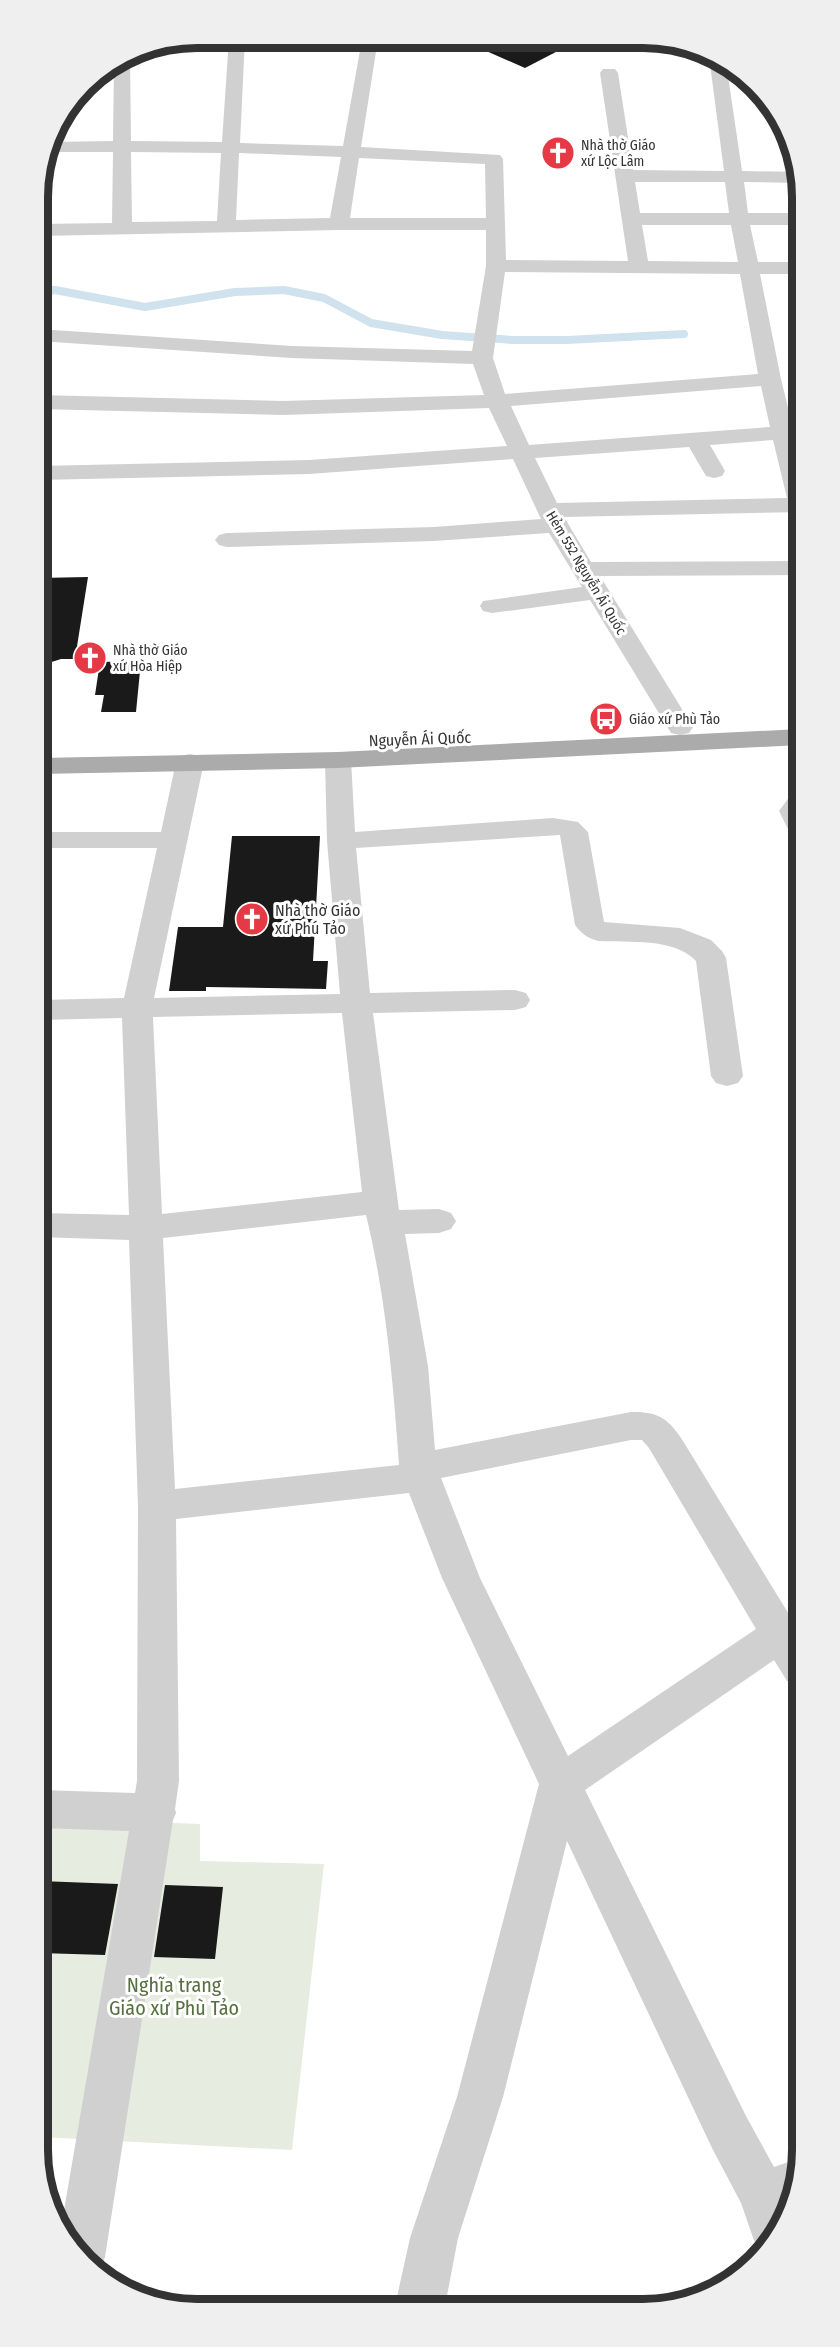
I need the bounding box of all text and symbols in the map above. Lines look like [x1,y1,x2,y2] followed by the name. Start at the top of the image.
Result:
[540,135,576,171] church icon: Nhà thờ Giáo xứ Lộc Lâm
[581,137,656,170] place label: Nhà thờ Giáo xứ Lộc Lâm
[542,508,631,638] street label: Hẻm 552 Nguyễn Ái Quốc
[72,640,108,676] church icon: Nhà thờ Giáo xứ Hòa Hiệp
[113,642,188,675] place label: Nhà thờ Giáo xứ Hòa Hiệp
[588,701,624,737] bus stop icon: Giáo xứ Phù Tảo
[629,711,720,728] place label: Giáo xứ Phù Tảo
[368,727,472,750] street label: Nguyễn Ái Quốc
[234,901,270,937] church icon: Nhà thờ Giáo xứ Phú Tảo
[275,901,360,938] place label: Nhà thờ Giáo xứ Phú Tảo
[109,1973,239,2020] park label: Nghĩa trang Giáo xứ Phù Tảo

